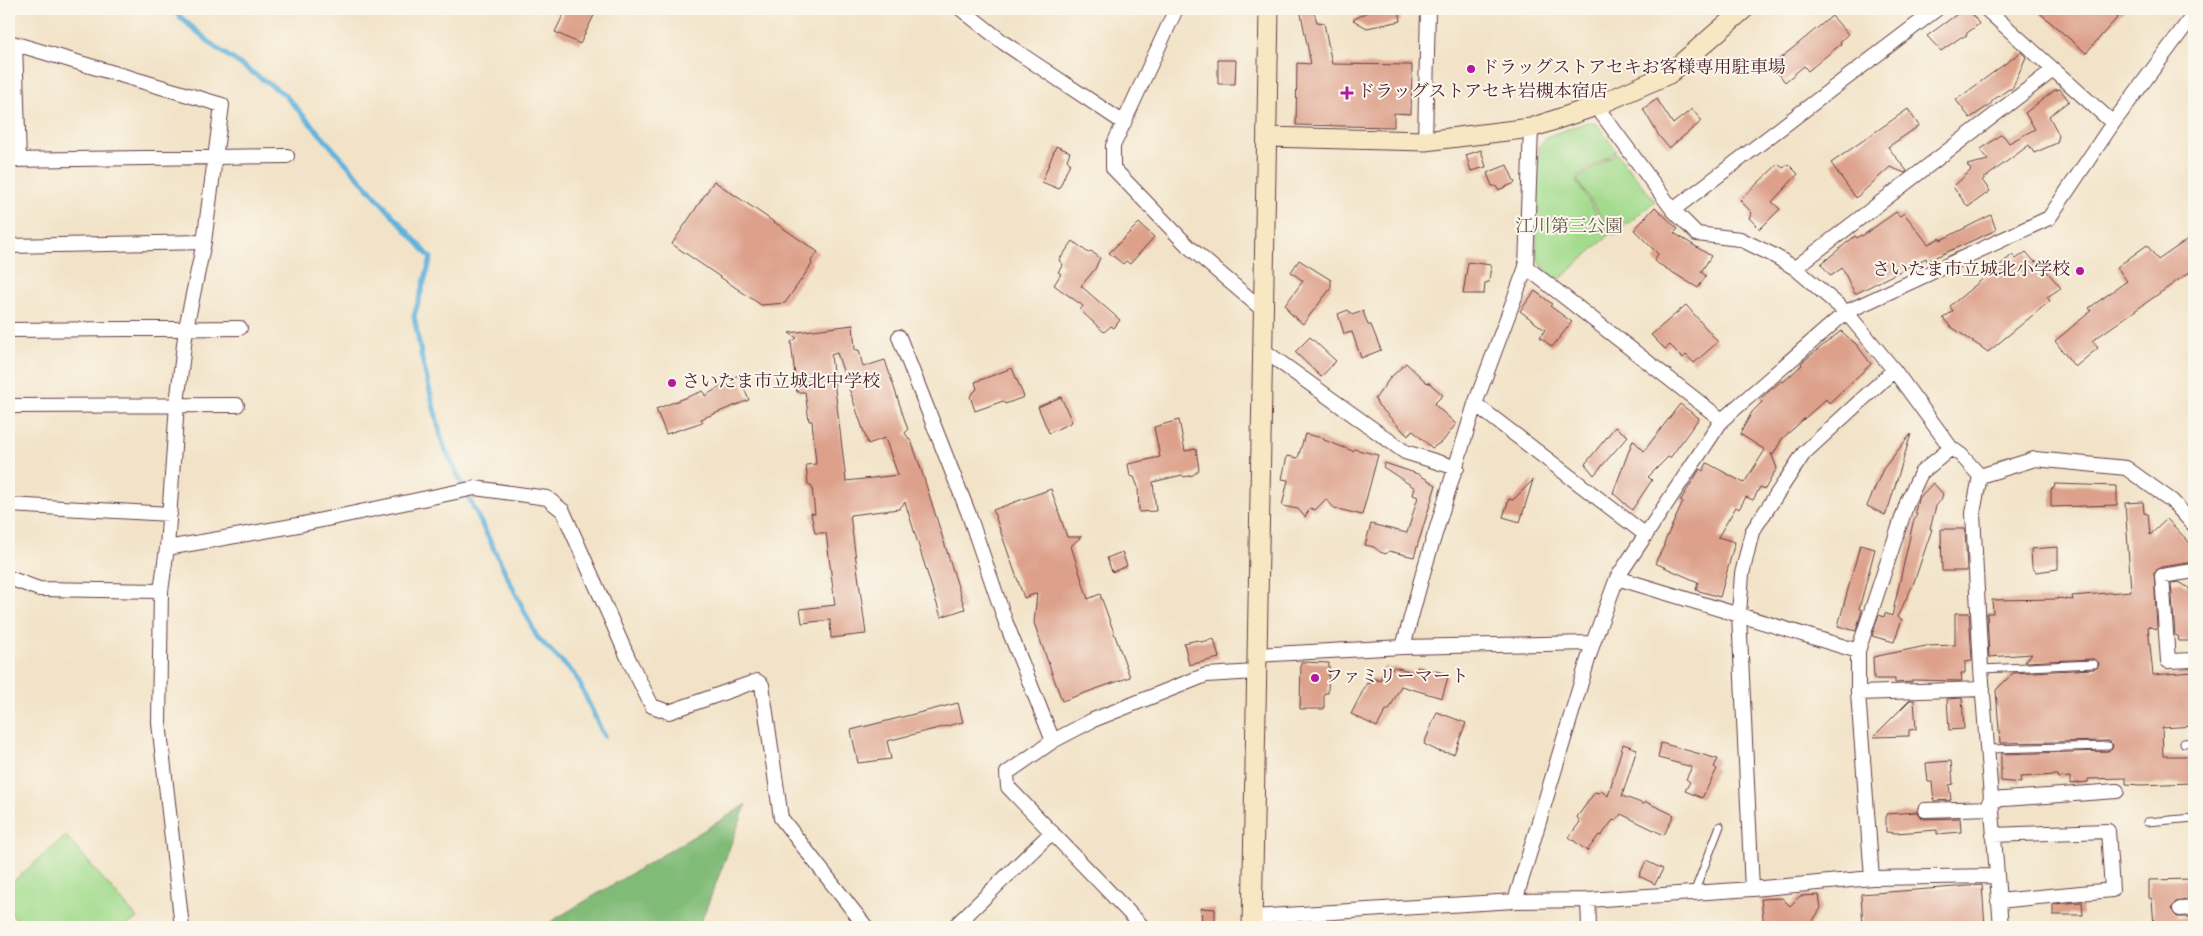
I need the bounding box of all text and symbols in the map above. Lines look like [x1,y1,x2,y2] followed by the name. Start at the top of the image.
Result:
[1481,56,1786,82] place label: ドラッグストアセキお客様専用駐車場
[1465,63,1477,75] marker: ドラッグストアセキお客様専用駐車場
[1357,80,1608,106] place label: ドラッグストアセキ岩槻本宿店
[1341,87,1353,99] marker: ドラッグストアセキ岩槻本宿店
[1515,215,1623,241] park label: 江川第三公園
[1872,258,2070,284] place label: さいたま市立城北小学校
[2074,265,2086,277] marker: さいたま市立城北小学校
[682,370,880,396] place label: さいたま市立城北中学校
[666,377,678,389] marker: さいたま市立城北中学校
[1325,665,1469,691] place label: ファミリーマート
[1309,672,1321,684] marker: ファミリーマート

